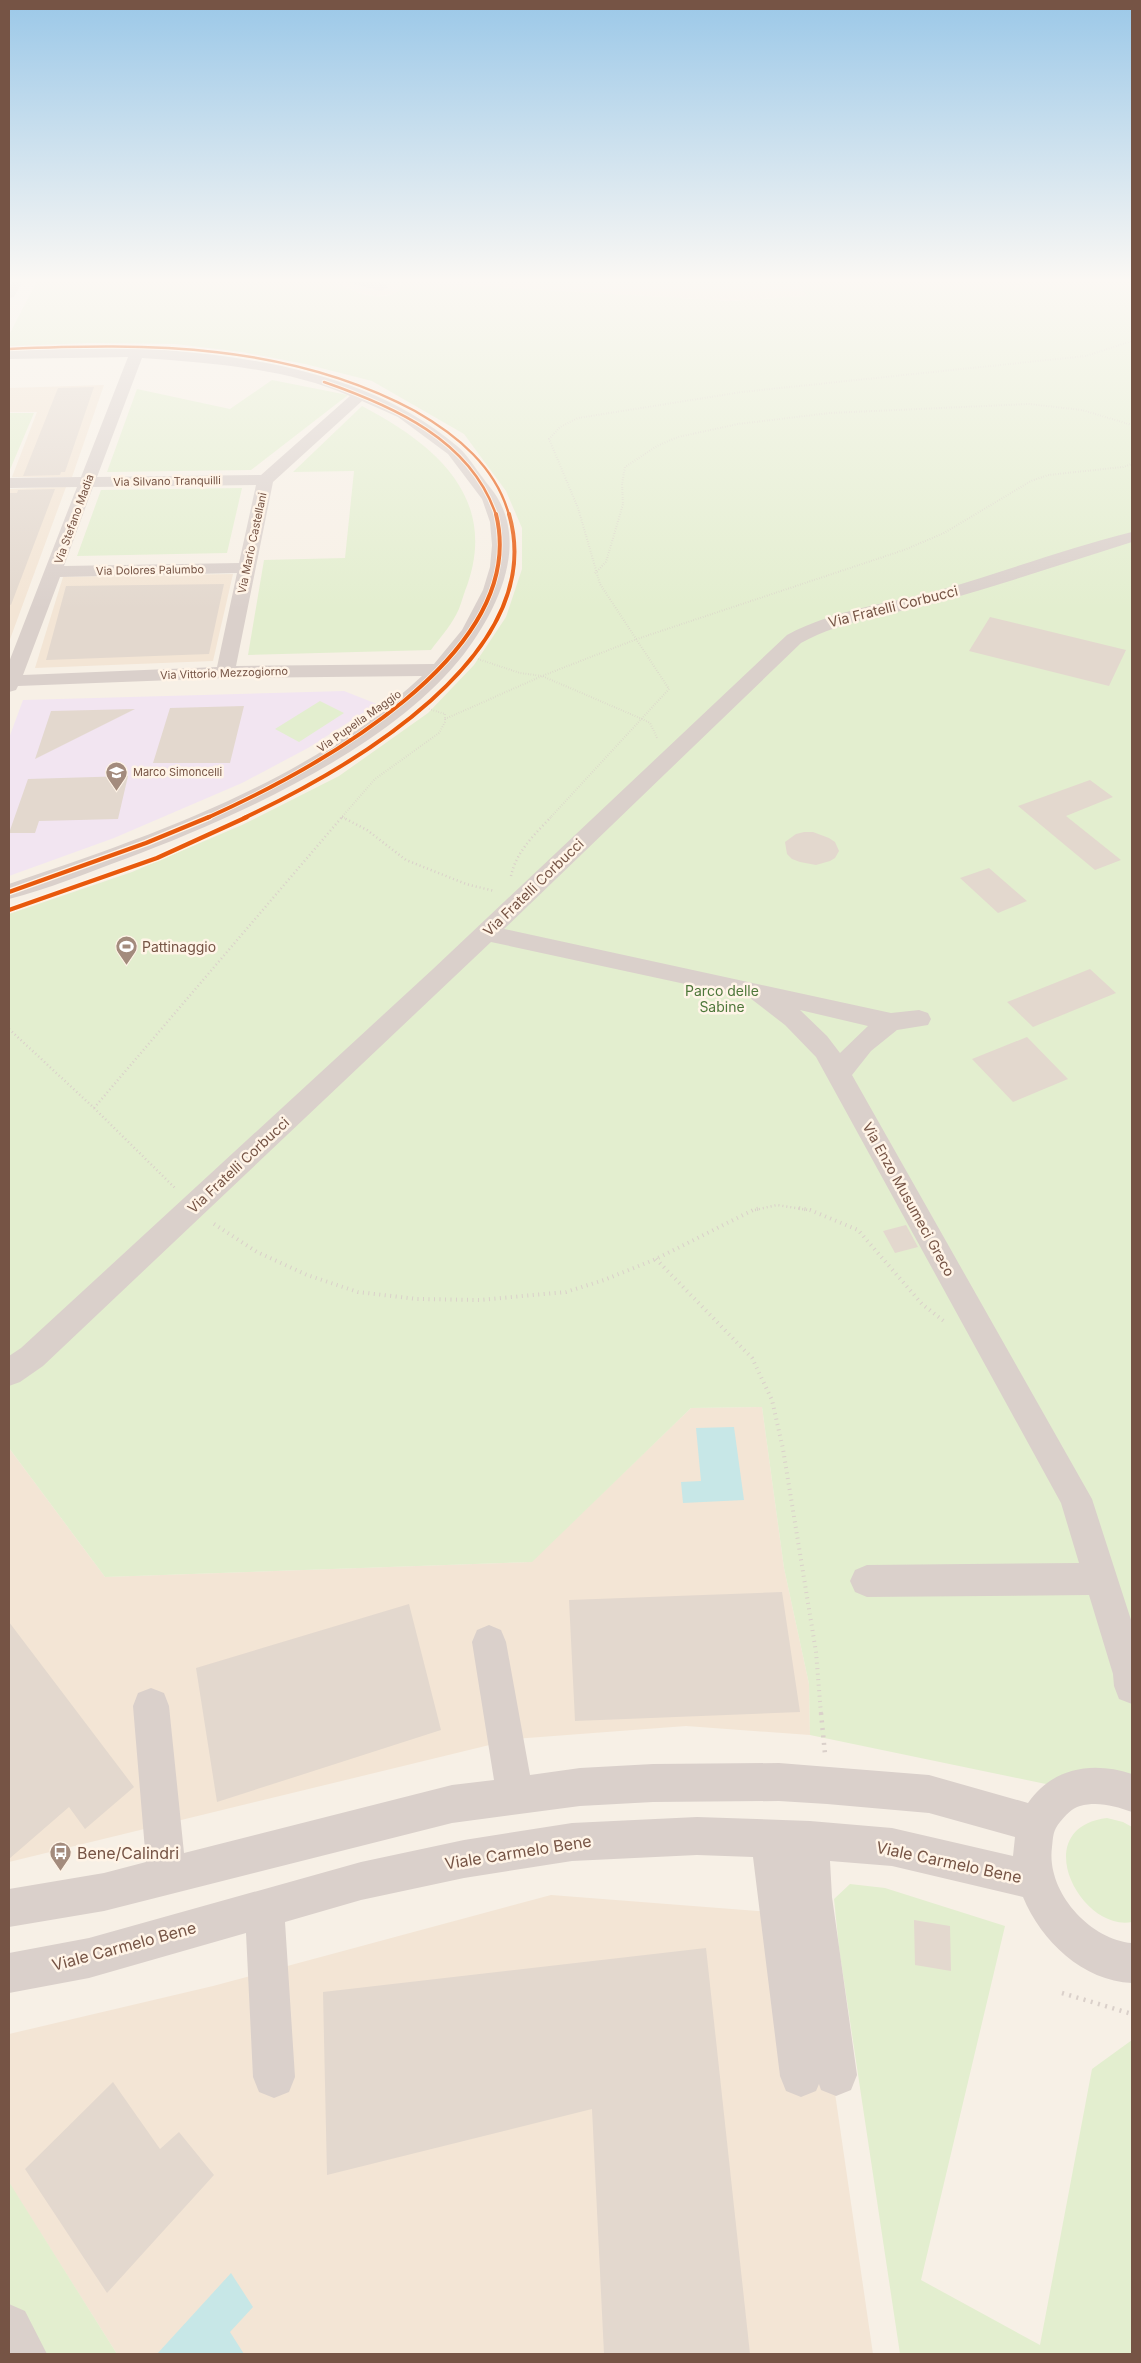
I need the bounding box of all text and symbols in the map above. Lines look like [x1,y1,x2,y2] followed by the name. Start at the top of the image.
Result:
[51,472,97,566] street label: Via Stefano Madia
[113,473,221,489] street label: Via Silvano Tranquilli
[234,491,270,595] street label: Via Mario Castellani
[96,562,204,578] street label: Via Dolores Palumbo
[826,582,960,630] street label: Via Fratelli Corbucci
[160,664,289,682] street label: Via Vittorio Mezzogiorno
[314,686,404,755] street label: Via Pupella Maggio
[105,760,129,791] school or university icon: Marco Simoncelli
[133,765,222,779] place label: Marco Simoncelli
[479,835,587,939] street label: Via Fratelli Corbucci
[114,934,138,965] sports icon: Pattinaggio
[142,938,216,955] place label: Pattinaggio
[685,982,759,1015] park label: Parco delle Sabine
[184,1113,292,1217] street label: Via Fratelli Corbucci
[859,1119,959,1279] street label: Via Enzo Musumeci Greco
[443,1831,593,1873] street label: Viale Carmelo Bene
[874,1837,1024,1887] street label: Viale Carmelo Bene
[49,1841,73,1872] bus stop icon: Bene/Calindri
[77,1843,179,1863] place label: Bene/Calindri
[50,1917,198,1975] street label: Viale Carmelo Bene

